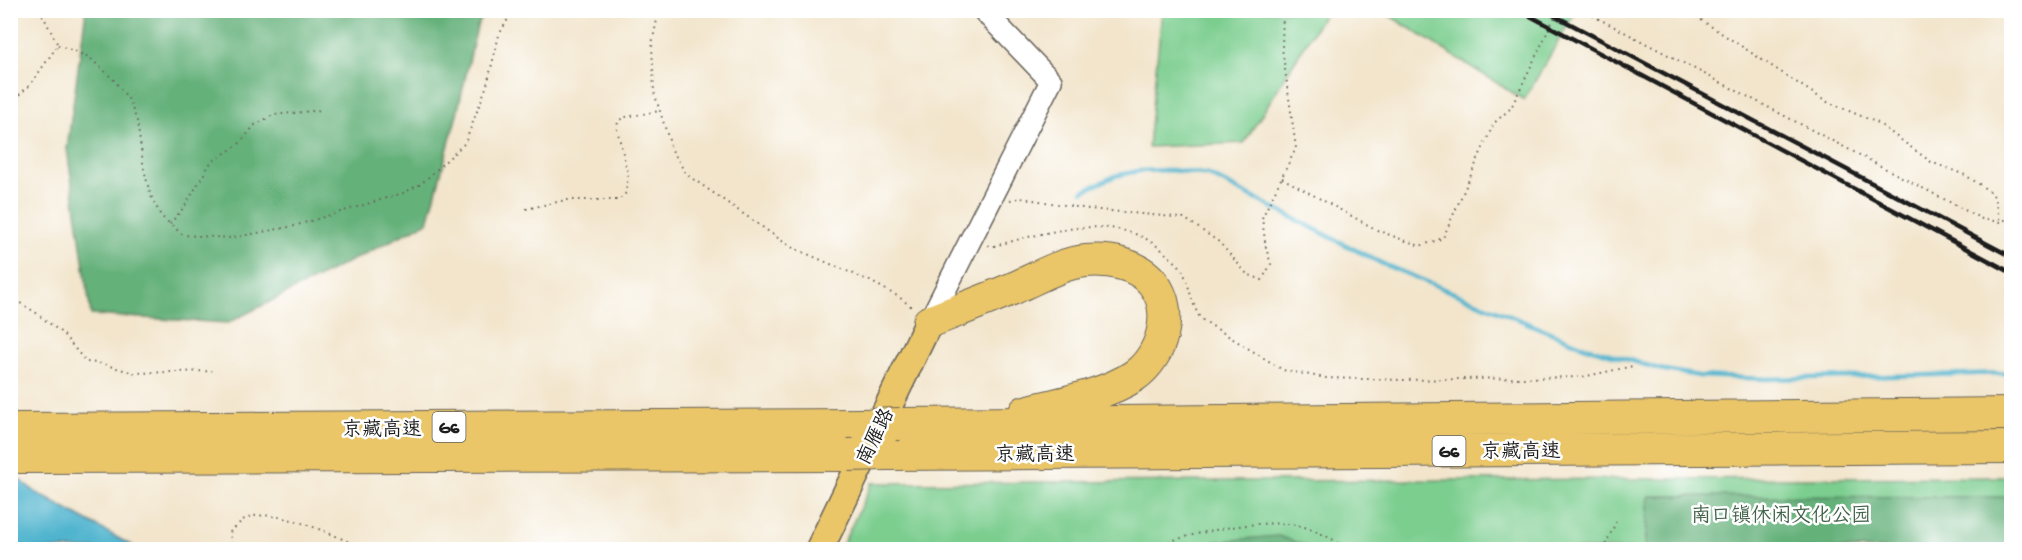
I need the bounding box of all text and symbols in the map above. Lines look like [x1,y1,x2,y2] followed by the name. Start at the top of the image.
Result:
[852,404,901,470] street label: 南雁路
[432,412,466,442] road number: G6
[342,418,422,443] street label: 京藏高速
[1432,436,1466,466] road number: G6
[1481,440,1561,465] street label: 京藏高速
[995,443,1075,468] street label: 京藏高速
[1691,504,1871,529] park label: 南口镇休闲文化公园

